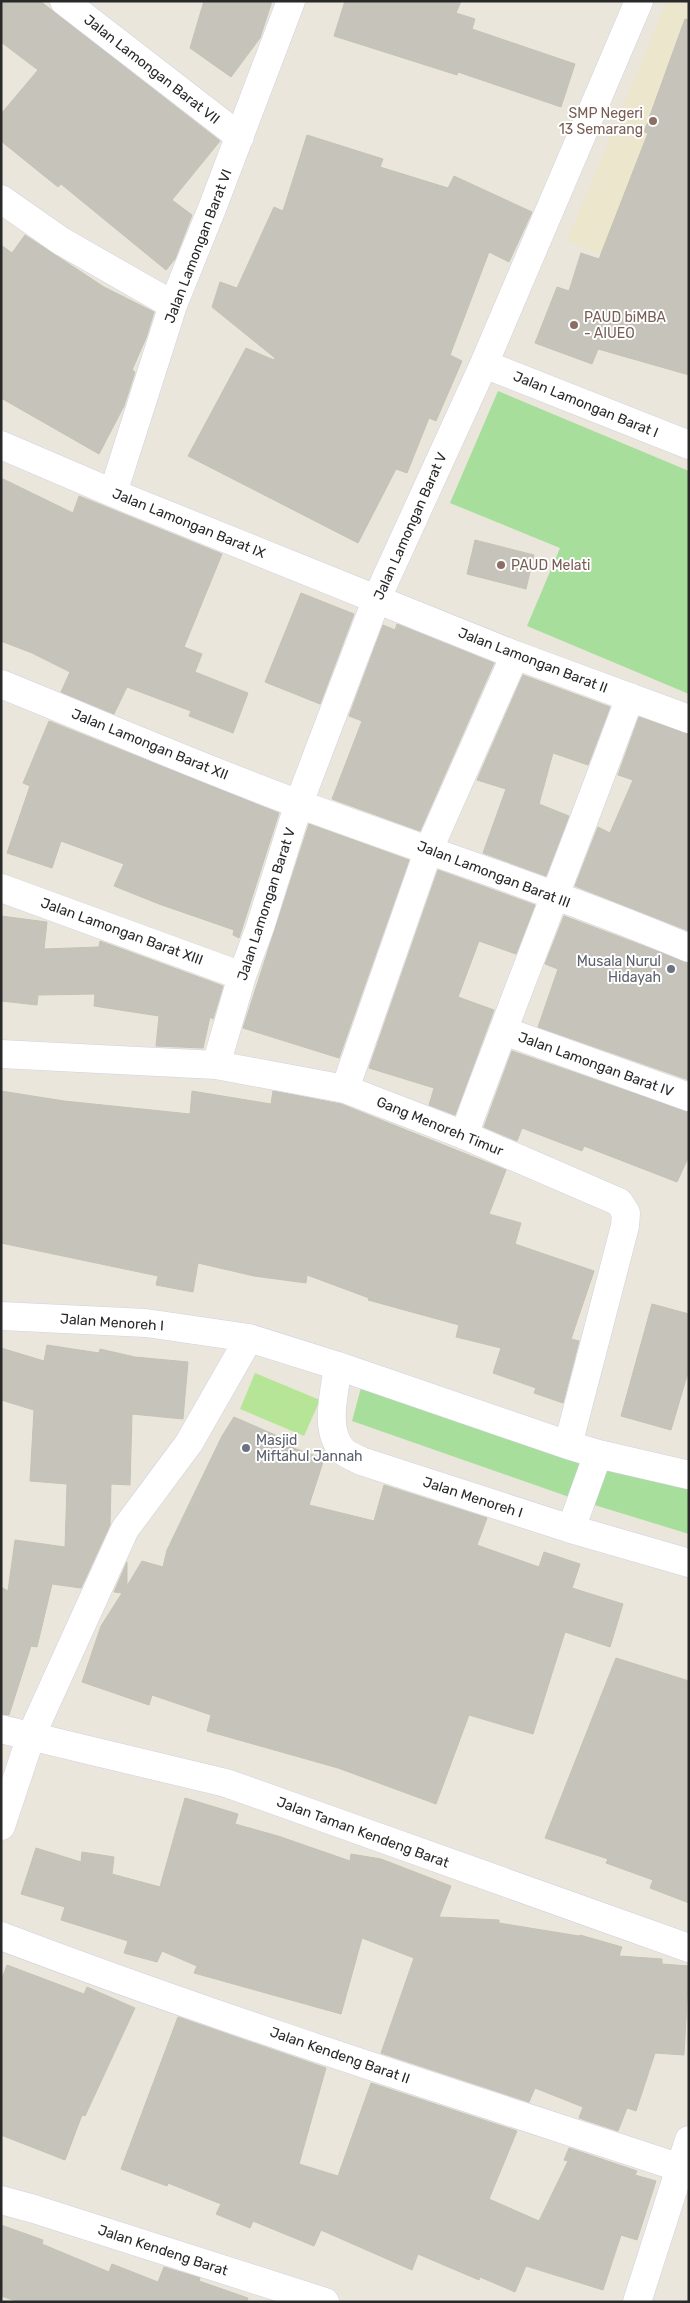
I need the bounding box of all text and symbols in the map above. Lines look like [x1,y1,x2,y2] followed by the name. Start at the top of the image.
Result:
[80,11,223,128] street label: Jalan Lamongan Barat VII
[559,105,643,138] place label: SMP Negeri 13 Semarang
[647,115,659,127] marker: SMP Negeri 13 Semarang
[161,167,236,326] street label: Jalan Lamongan Barat VI
[584,309,667,342] place label: PAUD biMBA - AIUEO
[568,319,580,331] marker: PAUD biMBA - AIUEO
[511,368,661,441] street label: Jalan Lamongan Barat I
[370,450,451,603] street label: Jalan Lamongan Barat V
[110,485,268,562] street label: Jalan Lamongan Barat IX
[511,557,590,574] place label: PAUD Melati
[495,559,507,571] marker: PAUD Melati
[456,624,610,697] street label: Jalan Lamongan Barat II
[69,705,231,784] street label: Jalan Lamongan Barat XII
[234,826,299,983] street label: Jalan Lamongan Barat V
[415,837,573,912] street label: Jalan Lamongan Barat III
[38,894,205,969] street label: Jalan Lamongan Barat XIII
[577,953,661,986] place label: Musala Nurul Hidayah
[665,963,677,975] marker: Musala Nurul Hidayah
[516,1028,676,1101] street label: Jalan Lamongan Barat IV
[374,1093,506,1160] street label: Gang Menoreh Timur
[60,1310,164,1335] street label: Jalan Menoreh I
[256,1432,363,1465] place label: Masjid Miftahul Jannah
[240,1442,252,1454] marker: Masjid Miftahul Jannah
[421,1473,525,1522] street label: Jalan Menoreh I
[274,1793,452,1872] street label: Jalan Taman Kendeng Barat
[268,2024,412,2087] street label: Jalan Kendeng Barat II
[96,2221,231,2280] street label: Jalan Kendeng Barat

